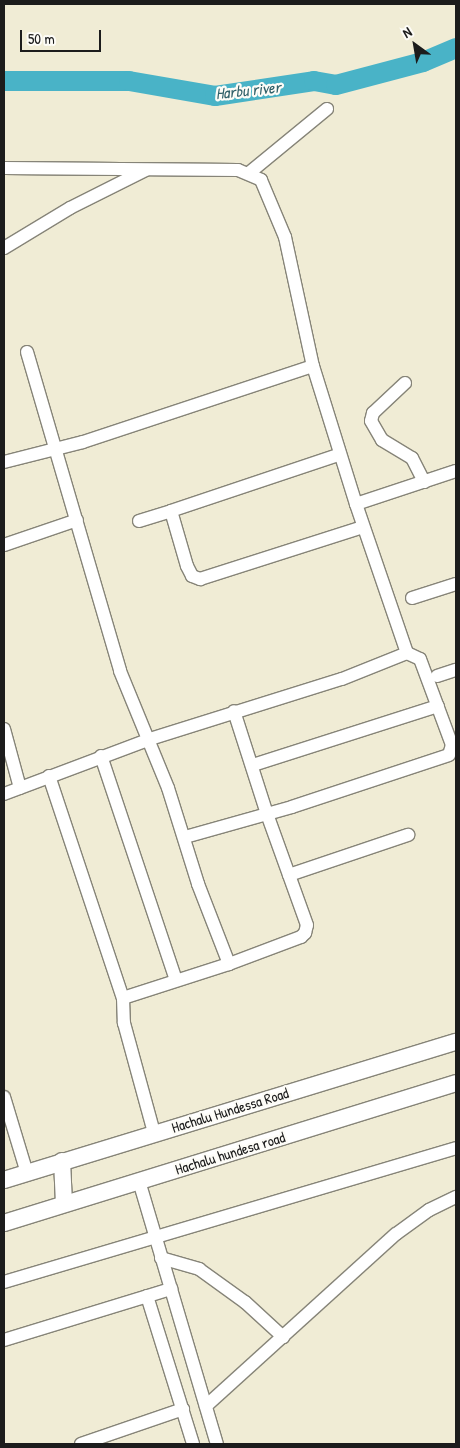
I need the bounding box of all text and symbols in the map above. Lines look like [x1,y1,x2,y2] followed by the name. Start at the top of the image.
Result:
[22,20,104,52] scale bar
[390,20,440,70] north arrow
[399,22,415,42] text: N
[28,28,55,49] text: 50 m
[215,77,281,103] water label: Harbu river
[169,1084,291,1136] street label: Hachalu Hundessa Road
[173,1128,287,1178] street label: Hachalu hundesa road

